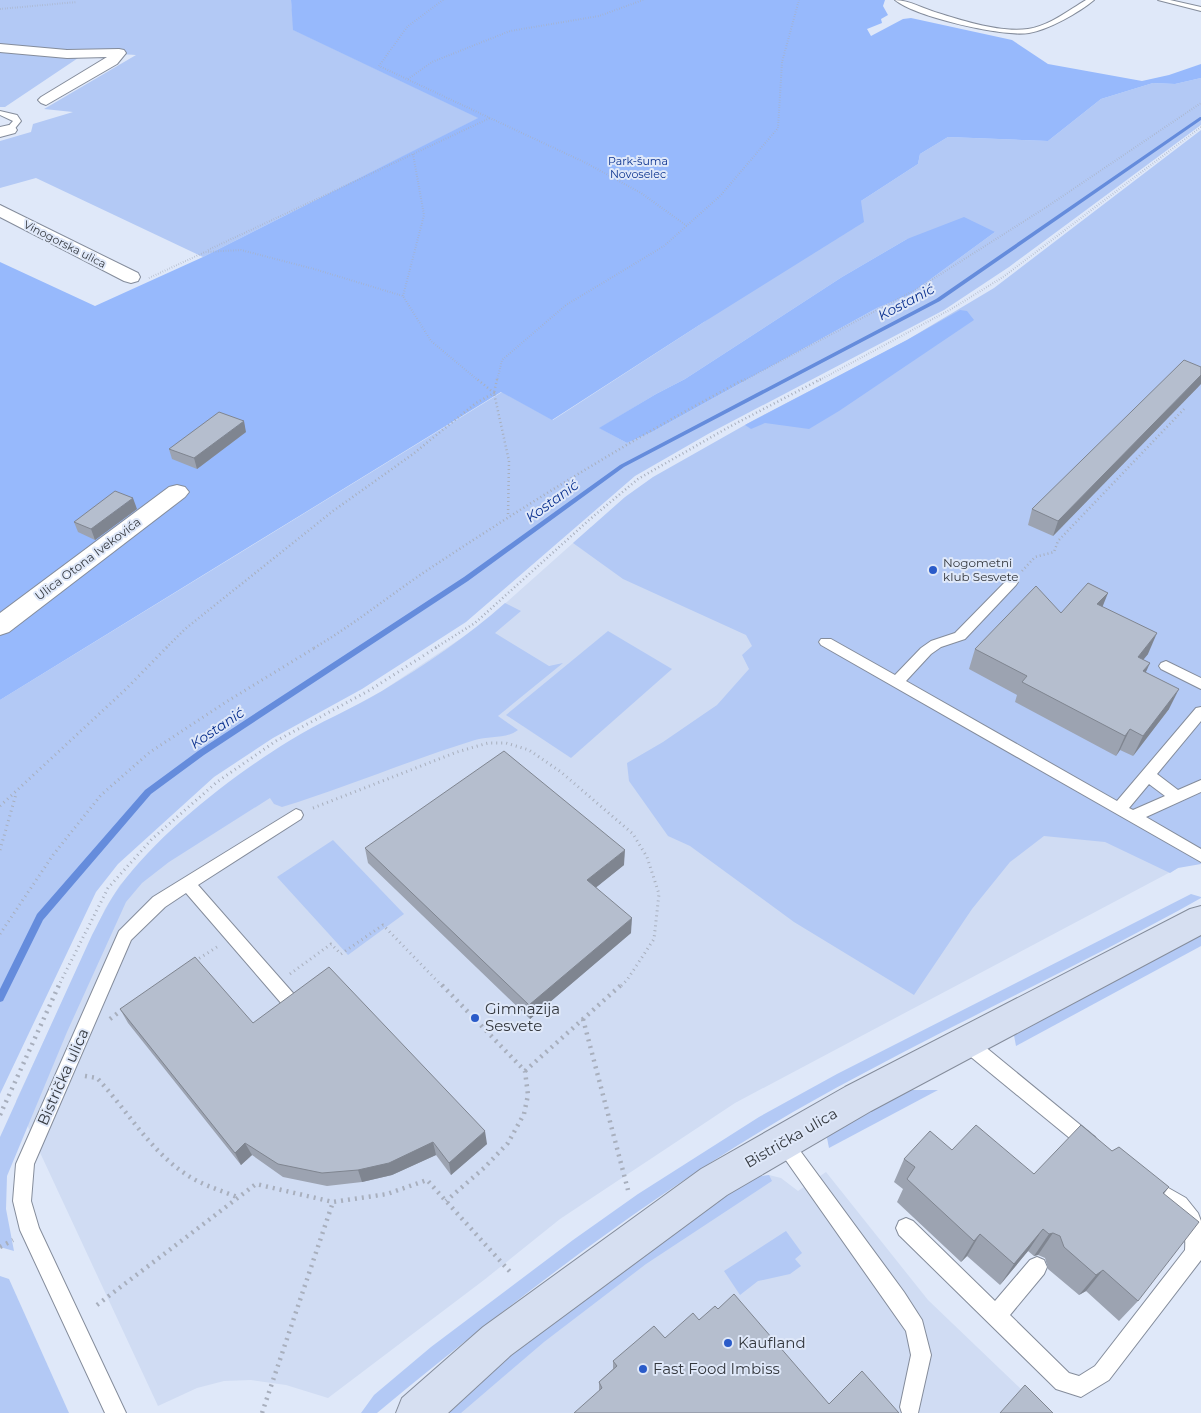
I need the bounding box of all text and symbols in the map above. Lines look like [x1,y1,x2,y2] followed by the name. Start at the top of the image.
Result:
[608,154,668,181] park label: Park-šuma Novoselec
[21,217,109,271] street label: Vinogorska ulica
[875,280,937,324] water label: Kostanić
[522,476,582,526] water label: Kostanić
[32,514,144,603] street label: Ulica Otona Ivekovića
[943,555,1019,584] place label: Nogometni klub Sesvete
[927,564,939,576] marker: Nogometni klub Sesvete
[187,703,248,753] water label: Kostanić
[485,999,560,1035] place label: Gimnazija Sesvete
[469,1012,481,1024] marker: Gimnazija Sesvete
[33,1025,92,1128] street label: Bistrička ulica
[741,1103,841,1172] street label: Bistrička ulica
[738,1333,806,1352] place label: Kaufland
[722,1337,734,1349] marker: Kaufland
[653,1359,780,1378] place label: Fast Food Imbiss
[637,1363,649,1375] marker: Fast Food Imbiss

